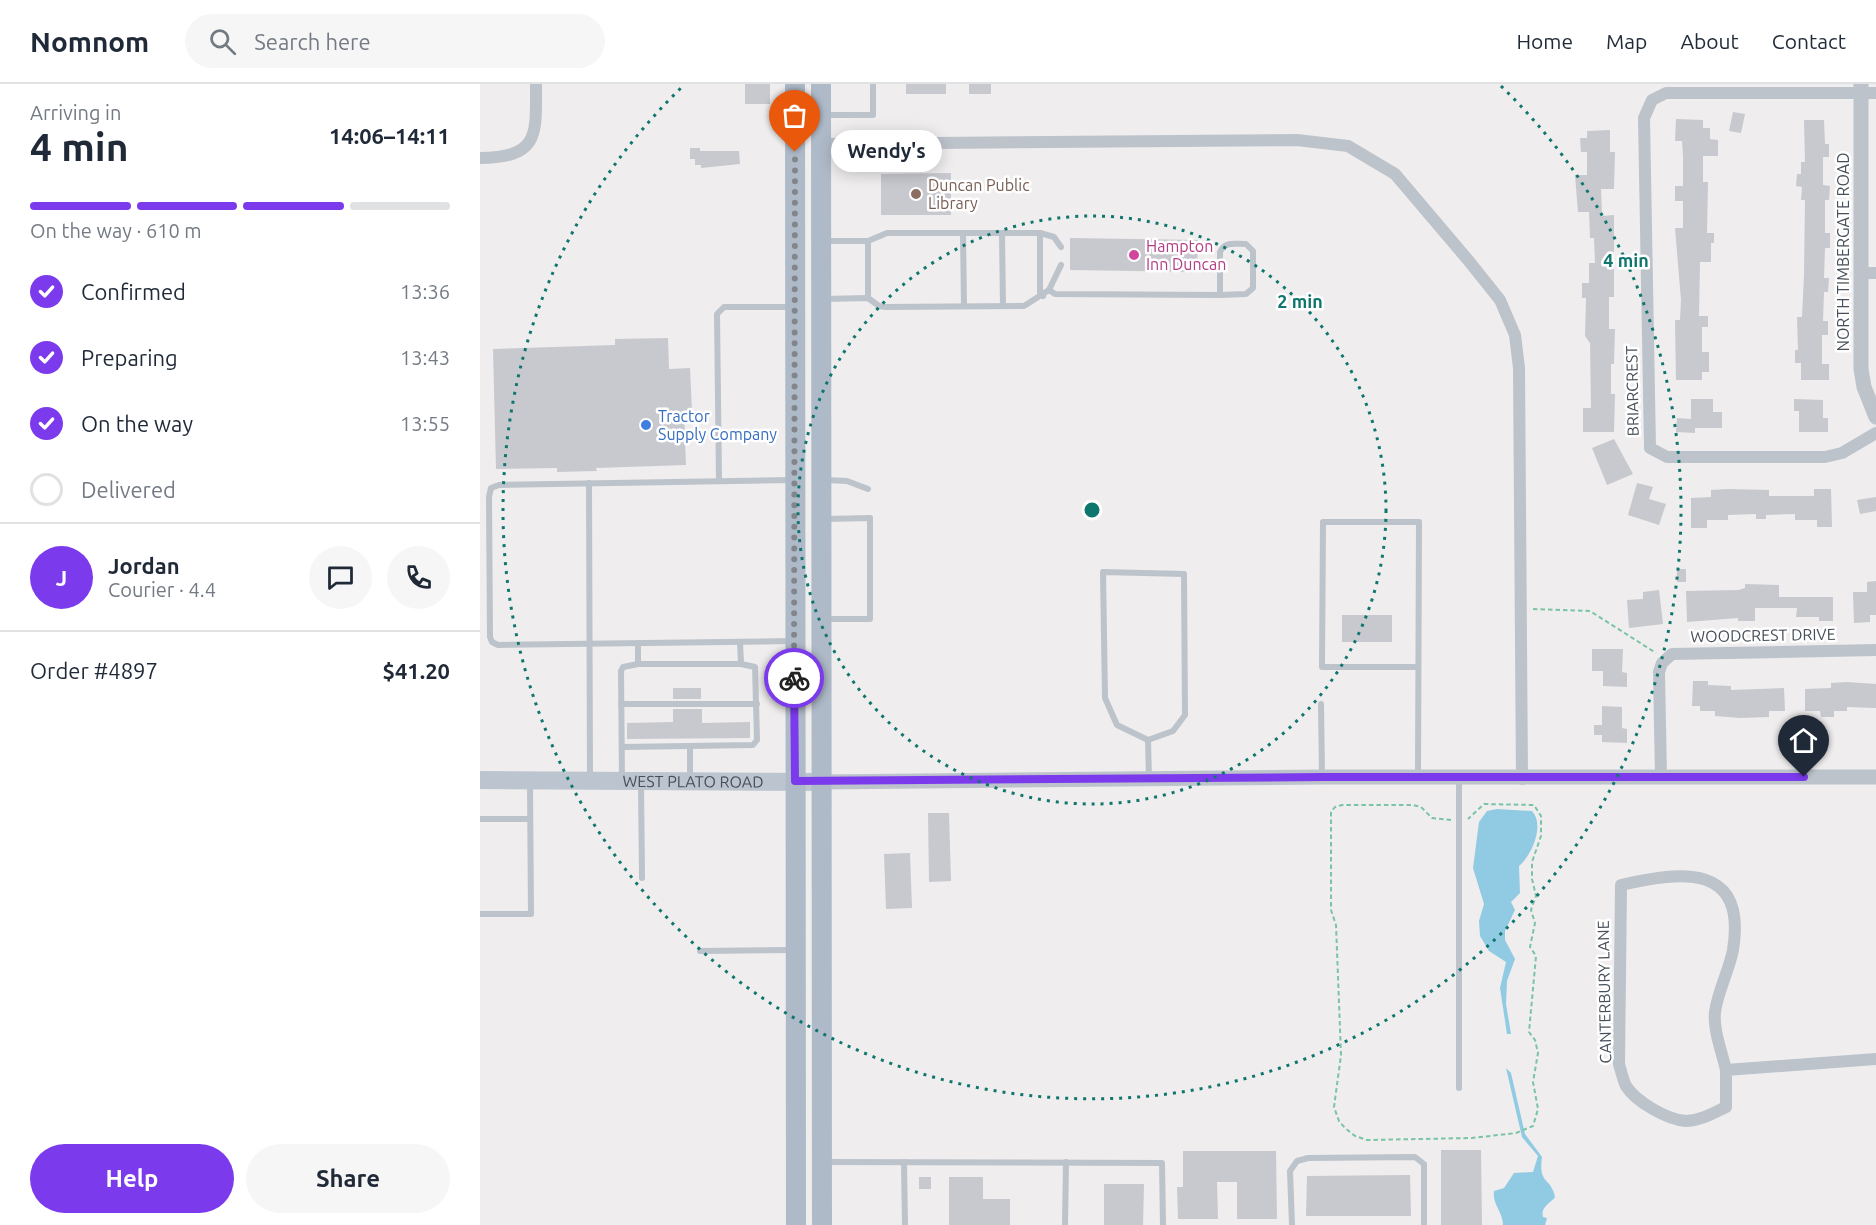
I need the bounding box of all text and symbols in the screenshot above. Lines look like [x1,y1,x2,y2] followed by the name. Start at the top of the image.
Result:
[185,14,605,68] search box
[206,25,239,58] icon: search
[30,26,149,57] text: Nomnom
[254,29,371,54] text: Search here
[1516,29,1573,53] text: Home
[1606,29,1647,53] text: Map
[1680,29,1739,53] text: About
[1772,29,1846,53] text: Contact
[769,90,820,152] pin
[778,99,811,132] icon: bag
[30,101,121,124] text: Arriving in
[329,123,450,148] text: 14:06–14:11
[30,125,129,168] text: 4 min
[831,131,942,173] callout: Wendy's
[847,139,926,162] text: Wendy's
[1834,153,1852,351] street label: NORTH TIMBERGATE ROAD
[928,176,1030,212] place label: Duncan Public Library
[909,187,923,201] marker: Duncan Public Library
[30,219,202,242] text: On the way · 610 m
[1146,237,1226,273] place label: Hampton Inn Duncan
[1127,248,1141,262] marker: Hampton Inn Duncan
[1603,250,1649,270] text: 4 min
[30,275,63,308] icon: check
[81,279,186,304] text: Confirmed
[400,280,450,303] text: 13:36
[1277,291,1323,311] text: 2 min
[30,341,63,374] icon: check
[81,345,178,370] text: Preparing
[1622,345,1642,436] street label: BRIARCREST
[400,346,450,369] text: 13:43
[30,407,63,440] icon: check
[658,407,777,443] place label: Tractor Supply Company
[81,411,193,436] text: On the way
[400,412,450,435] text: 13:55
[639,418,653,432] marker: Tractor Supply Company
[81,477,176,502] text: Delivered
[1082,500,1102,520] centre of rings
[309,546,372,609] button: chat
[387,546,450,609] button: phone
[108,553,180,578] text: Jordan
[56,565,67,590] text: J
[108,578,216,601] text: Courier · 4.4
[1690,625,1836,645] street label: WOODCREST DRIVE
[764,648,824,708] courier
[30,658,158,683] text: Order #4897
[383,658,450,683] text: $41.20
[778,662,811,695] icon: bike
[1778,715,1829,777] pin
[1787,724,1820,757] icon: home
[622,772,764,791] street label: WEST PLATO ROAD
[1594,920,1614,1064] street label: CANTERBURY LANE
[30,1144,234,1213] button: Help
[246,1144,450,1213] button: Share

